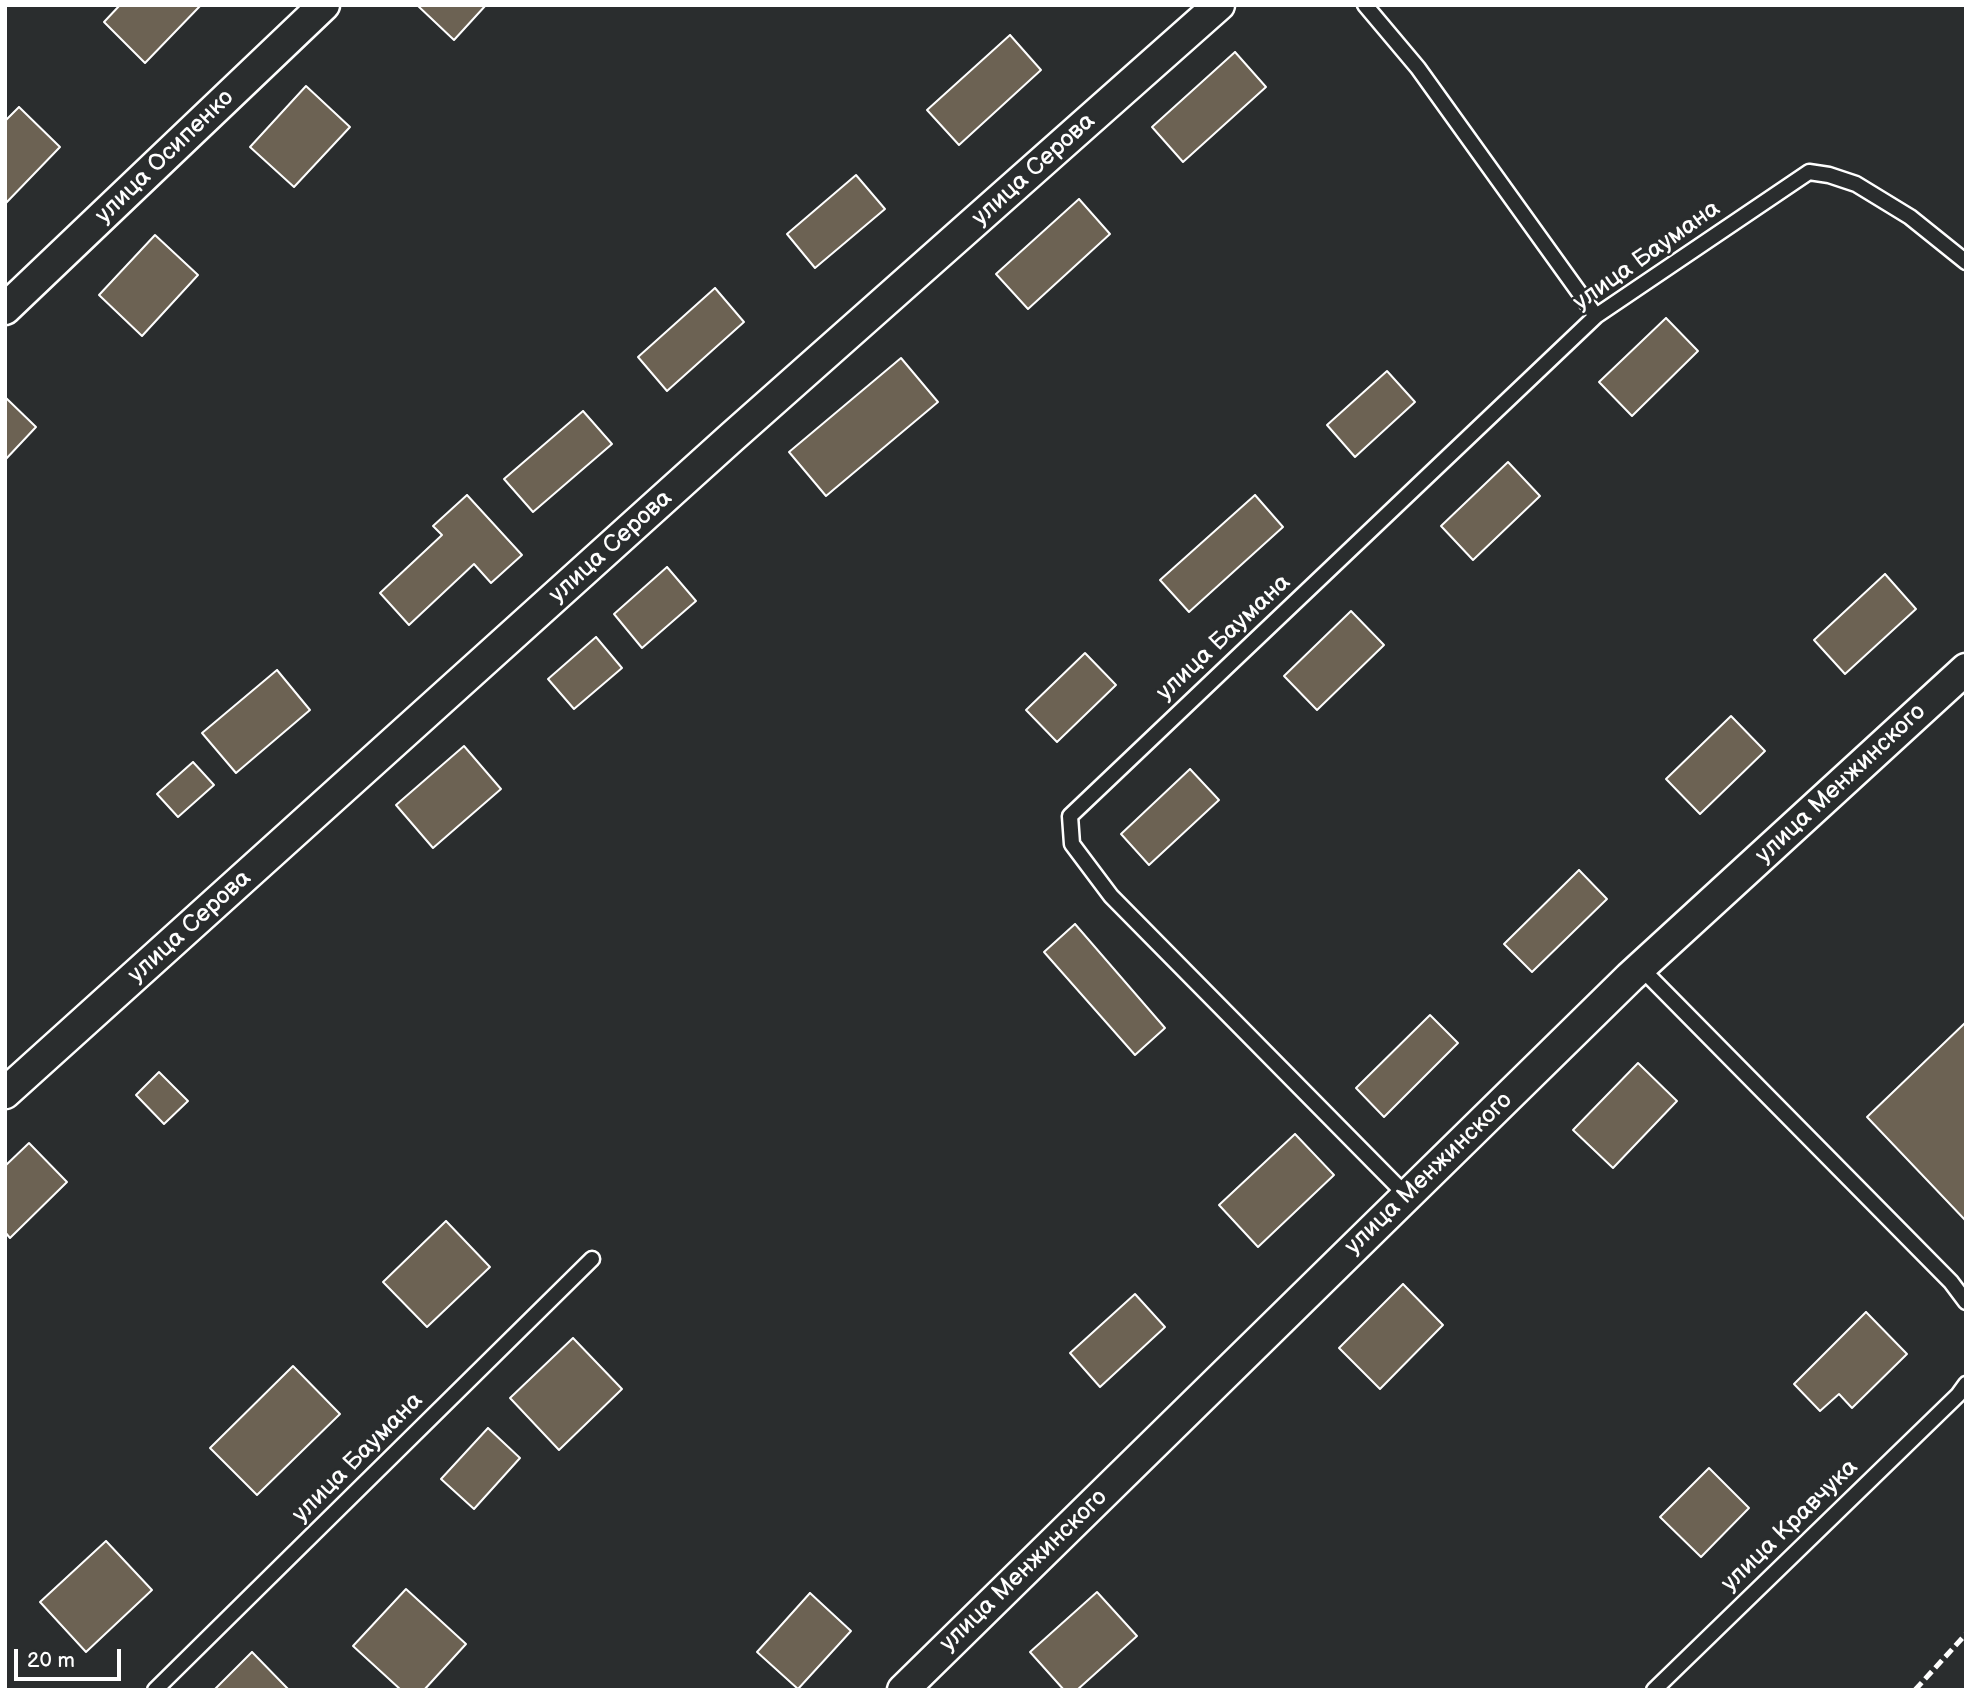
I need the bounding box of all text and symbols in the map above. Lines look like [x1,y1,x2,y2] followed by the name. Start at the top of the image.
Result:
[90,84,240,230] street label: улица Осипенко
[967,107,1101,233] street label: улица Серова
[1568,195,1726,317] street label: улица Баумана
[544,484,678,610] street label: улица Серова
[1151,569,1297,707] street label: улица Баумана
[1750,698,1932,870] street label: улица Менжинского
[123,864,257,990] street label: улица Серова
[1339,1087,1519,1261] street label: улица Менжинского
[287,1387,429,1529] street label: улица Баумана
[1716,1454,1864,1598] street label: улица Кравчука
[934,1484,1114,1658] street label: улица Менжинского
[18,1636,124,1680] scale bar
[27,1648,75,1673] text: 20 m

